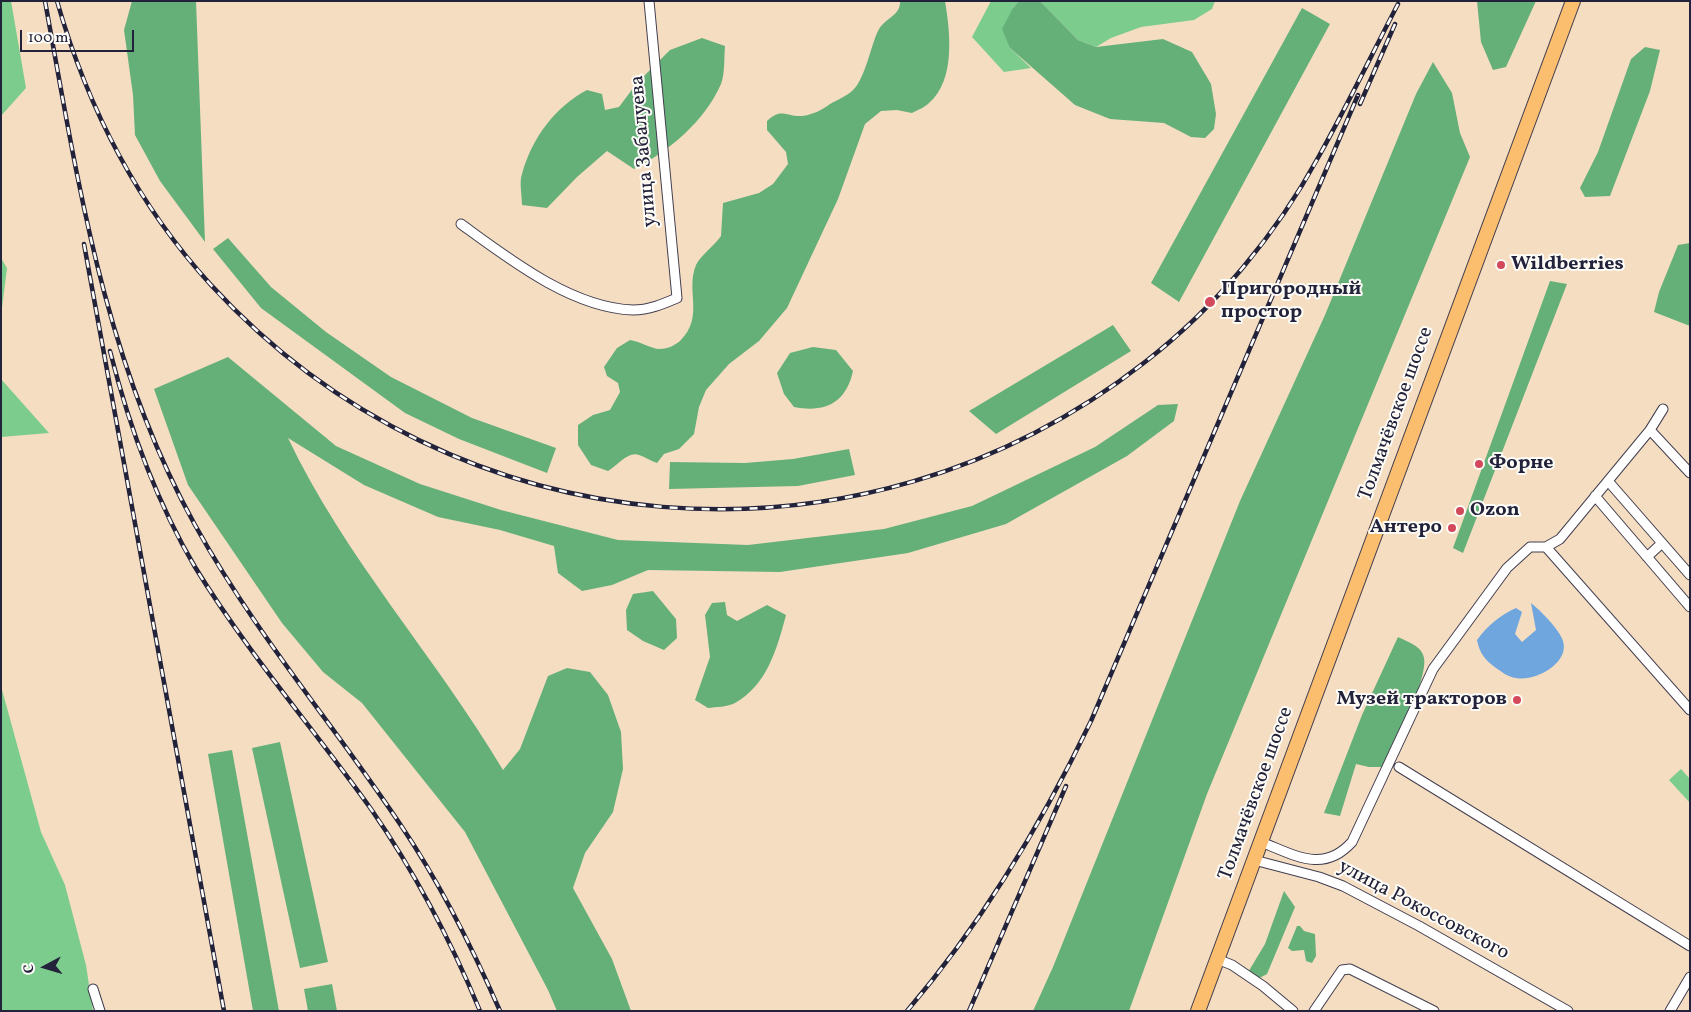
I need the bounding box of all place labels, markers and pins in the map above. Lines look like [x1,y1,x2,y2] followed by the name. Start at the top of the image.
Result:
[1511,253,1624,277] place label: Wildberries
[1495,259,1507,271] marker: Wildberries
[1221,278,1361,325] place label: Пригородный простор
[1203,295,1217,309] marker: Пригородный простор
[1489,452,1553,476] place label: Форне
[1473,458,1485,470] marker: Форне
[1470,499,1520,523] place label: Ozon
[1454,505,1466,517] marker: Ozon
[1370,516,1442,540] place label: Антеро
[1446,522,1458,534] marker: Антеро
[1336,688,1507,712] place label: Музей тракторов
[1511,694,1523,706] marker: Музей тракторов

